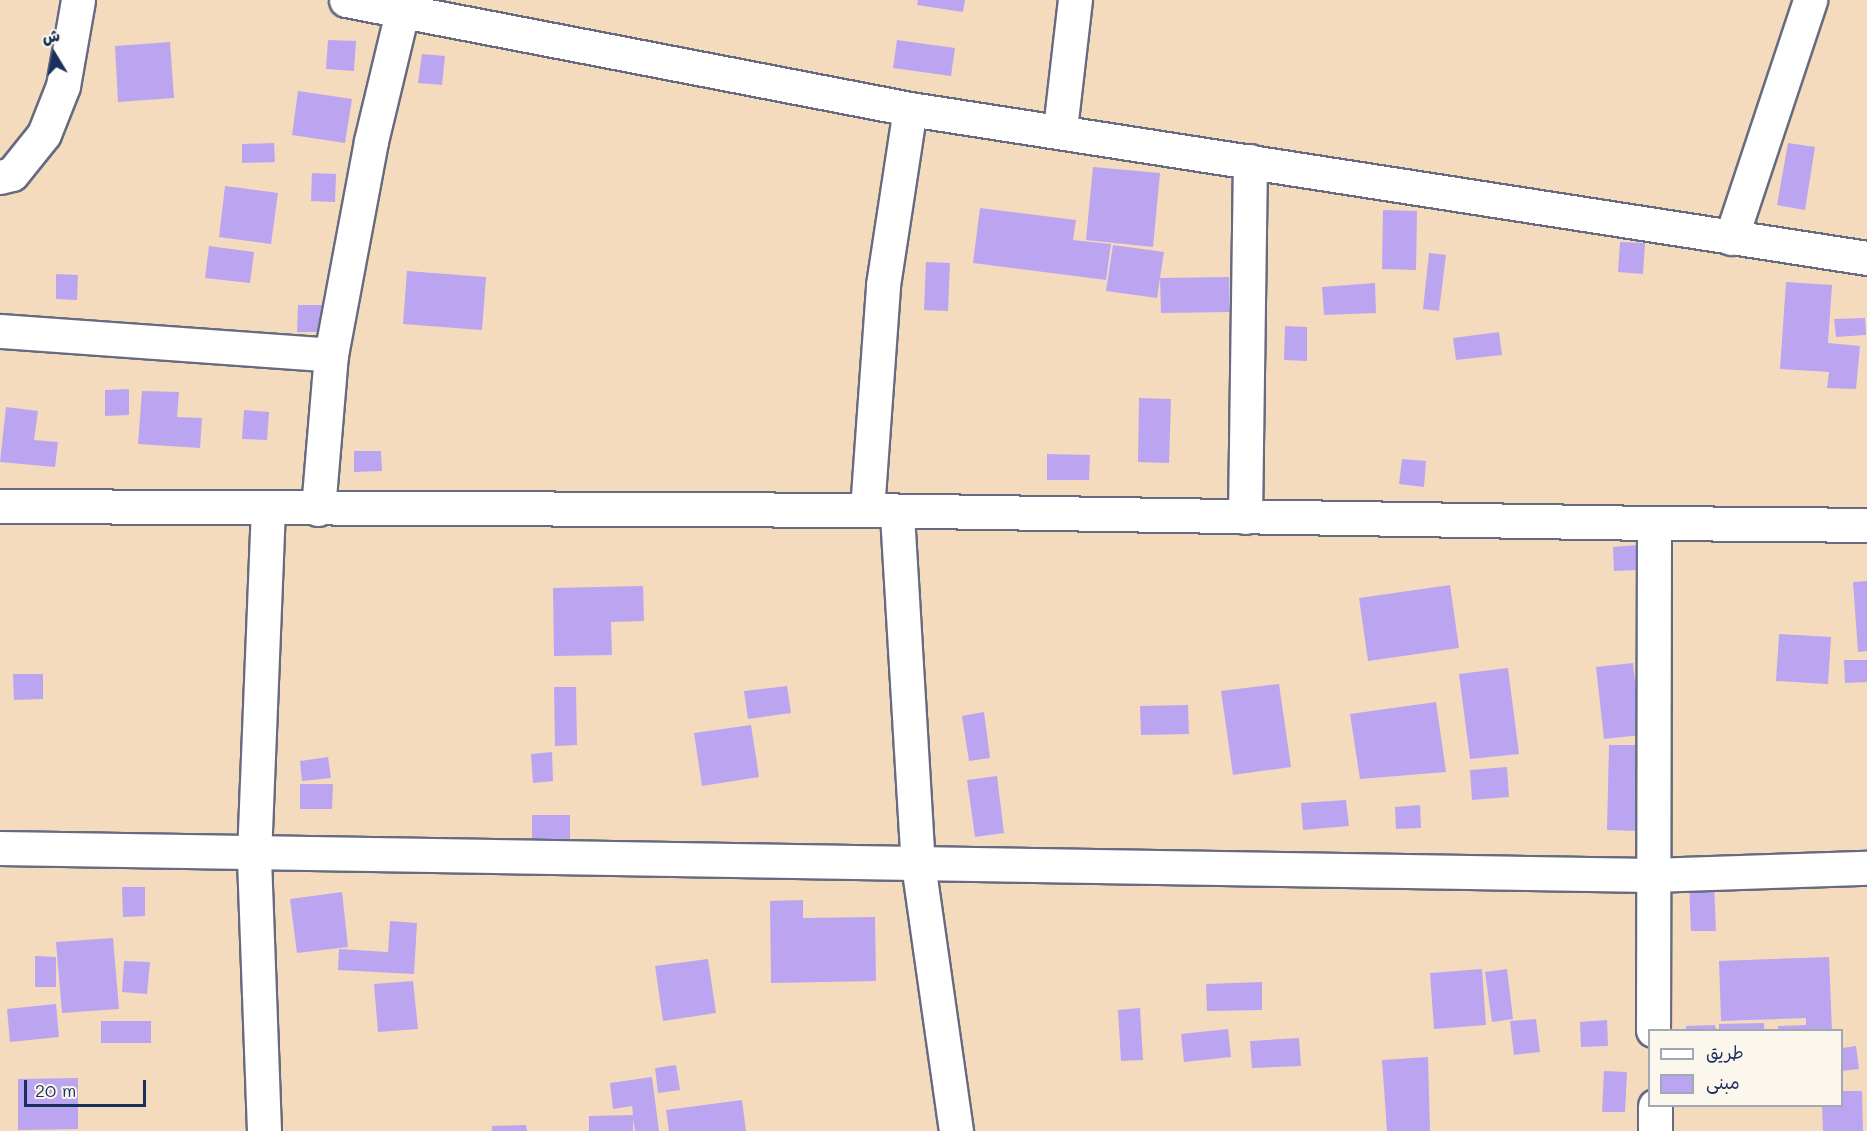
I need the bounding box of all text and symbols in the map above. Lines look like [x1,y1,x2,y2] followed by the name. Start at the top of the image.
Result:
[24,24,84,84] north arrow
[40,24,61,48] text: ش
[1648,1029,1843,1107] legend
[1706,1040,1744,1064] text: طريق
[27,1068,148,1106] scale bar
[1706,1070,1740,1094] text: مبنى
[35,1078,76,1102] text: 20 m

